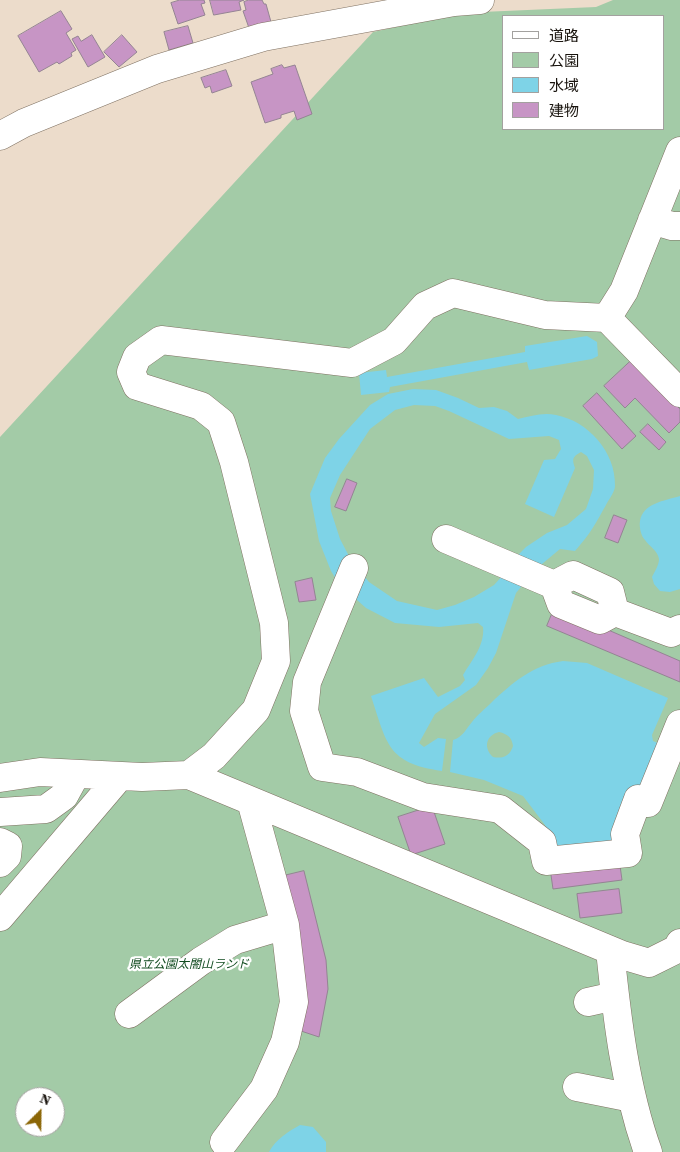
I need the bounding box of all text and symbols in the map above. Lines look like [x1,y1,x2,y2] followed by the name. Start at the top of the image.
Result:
[502,15,665,130] legend
[549,25,579,46] text: 道路
[549,50,579,71] text: 公園
[549,75,579,96] text: 水域
[549,100,579,121] text: 建物
[129,958,249,972] park label: 県立公園太閤山ランド
[15,1087,65,1137] north arrow
[37,1088,54,1110] text: N

